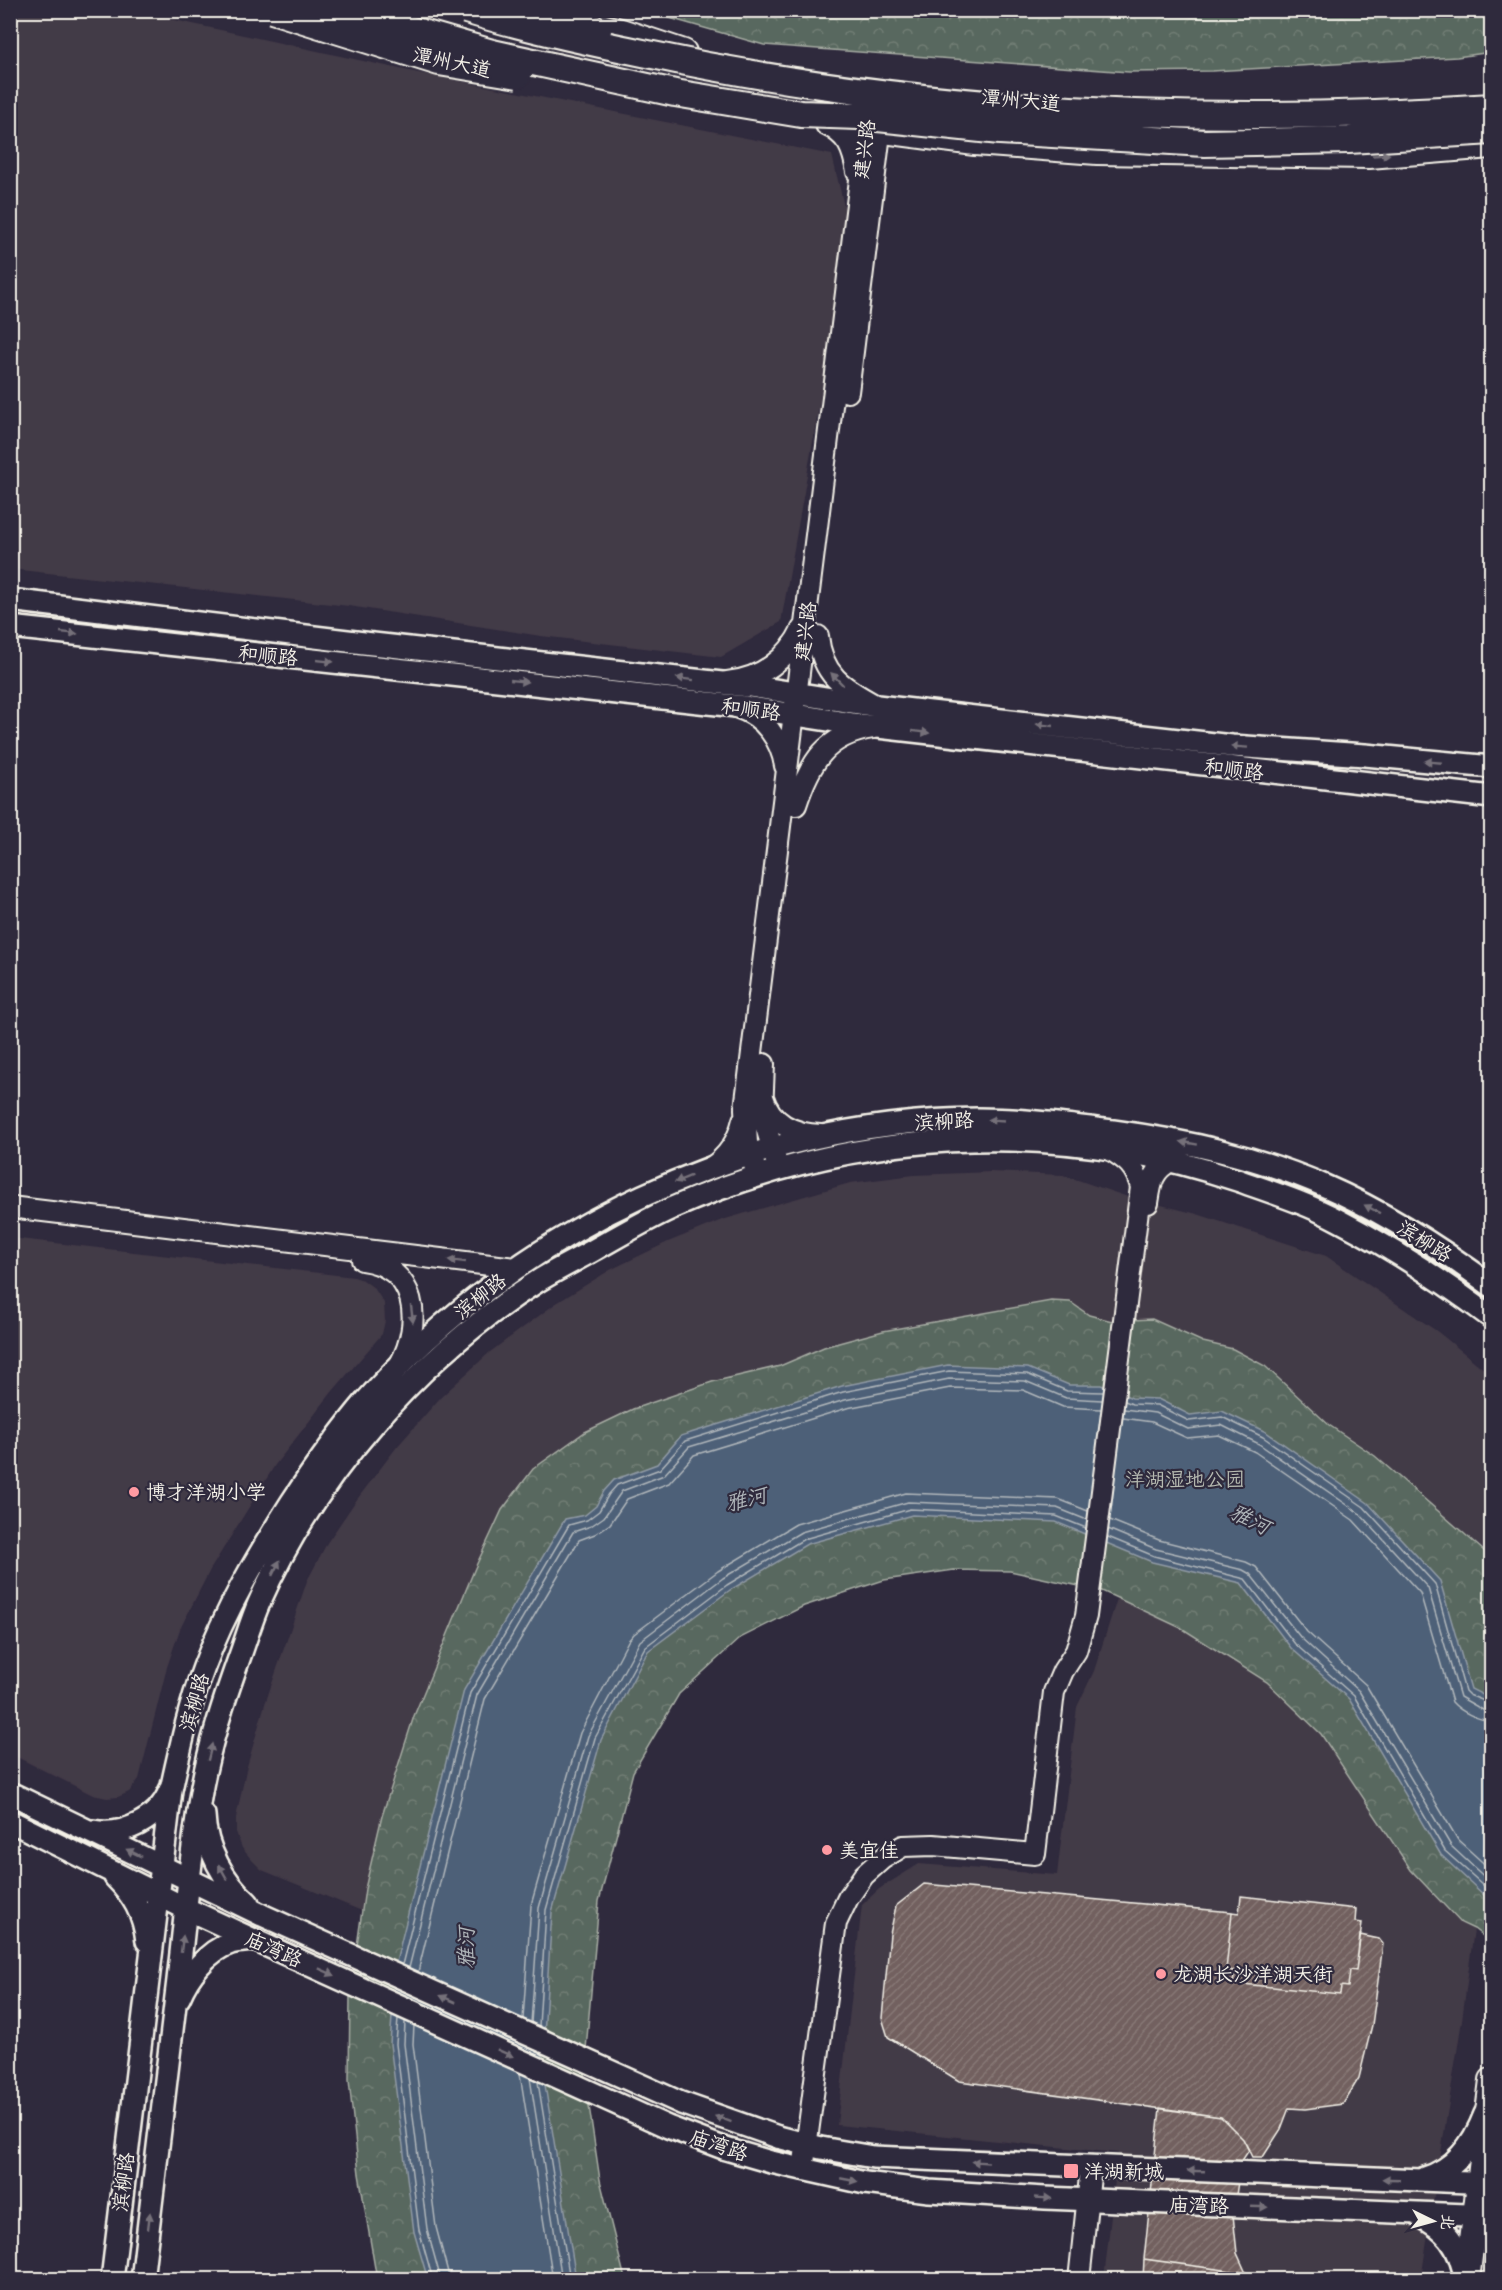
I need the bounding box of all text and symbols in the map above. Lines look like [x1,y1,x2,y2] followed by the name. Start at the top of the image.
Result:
[410,42,494,82] street label: 潭州大道
[980,85,1062,115] street label: 潭州大道
[848,117,880,180] street label: 建兴路
[1371,150,1390,160] one-way arrow
[789,599,821,662] street label: 建兴路
[59,628,78,638] one-way arrow
[237,640,300,670] street label: 和顺路
[316,656,335,666] one-way arrow
[830,672,844,686] one-way arrow
[676,674,695,684] one-way arrow
[510,676,529,686] one-way arrow
[720,693,783,725] street label: 和顺路
[1036,720,1055,730] one-way arrow
[911,727,930,736] one-way arrow
[1229,742,1248,751] one-way arrow
[1203,753,1266,785] street label: 和顺路
[1424,757,1443,767] one-way arrow
[913,1107,976,1135] street label: 滨柳路
[986,1115,1005,1124] one-way arrow
[1179,1138,1198,1147] one-way arrow
[673,1174,691,1184] one-way arrow
[1363,1204,1380,1214] one-way arrow
[1393,1215,1458,1268] street label: 滨柳路
[447,1257,466,1266] one-way arrow
[449,1267,512,1324] street label: 滨柳路
[407,1305,417,1324] one-way arrow
[1125,1467,1245,1491] park label: 洋湖湿地公园
[146,1480,266,1504] place label: 博才洋湖小学
[723,1481,772,1516] water label: 雅河
[127,1485,141,1499] marker: 博才洋湖小学
[1226,1499,1277,1541] water label: 雅河
[271,1560,280,1577] one-way arrow
[174,1669,214,1734] street label: 滨柳路
[206,1742,216,1761] one-way arrow
[839,1838,899,1862] place label: 美宜佳
[820,1843,834,1857] marker: 美宜佳
[125,1848,142,1858] one-way arrow
[218,1864,229,1880] one-way arrow
[453,1924,479,1969] water label: 雅河
[242,1926,307,1973] street label: 庙湾路
[177,1935,187,1954] one-way arrow
[1173,1962,1333,1986] place label: 龙湖长沙洋湖天街
[1154,1967,1168,1981] marker: 龙湖长沙洋湖天街
[318,1968,335,1977] one-way arrow
[439,1995,456,2004] one-way arrow
[496,2048,513,2057] one-way arrow
[714,2114,732,2123] one-way arrow
[687,2124,752,2166] street label: 庙湾路
[107,2150,139,2213] street label: 滨柳路
[971,2158,990,2167] one-way arrow
[1084,2159,1164,2183] place label: 洋湖新城
[1062,2162,1080,2180] marker: 洋湖新城
[1187,2167,1206,2176] one-way arrow
[1382,2174,1401,2184] one-way arrow
[840,2176,859,2185] one-way arrow
[1403,2191,1463,2251] north arrow
[1169,2192,1230,2218] street label: 庙湾路
[1033,2194,1052,2203] one-way arrow
[1249,2203,1268,2212] one-way arrow
[145,2212,154,2231] one-way arrow
[1437,2213,1458,2231] text: 北

